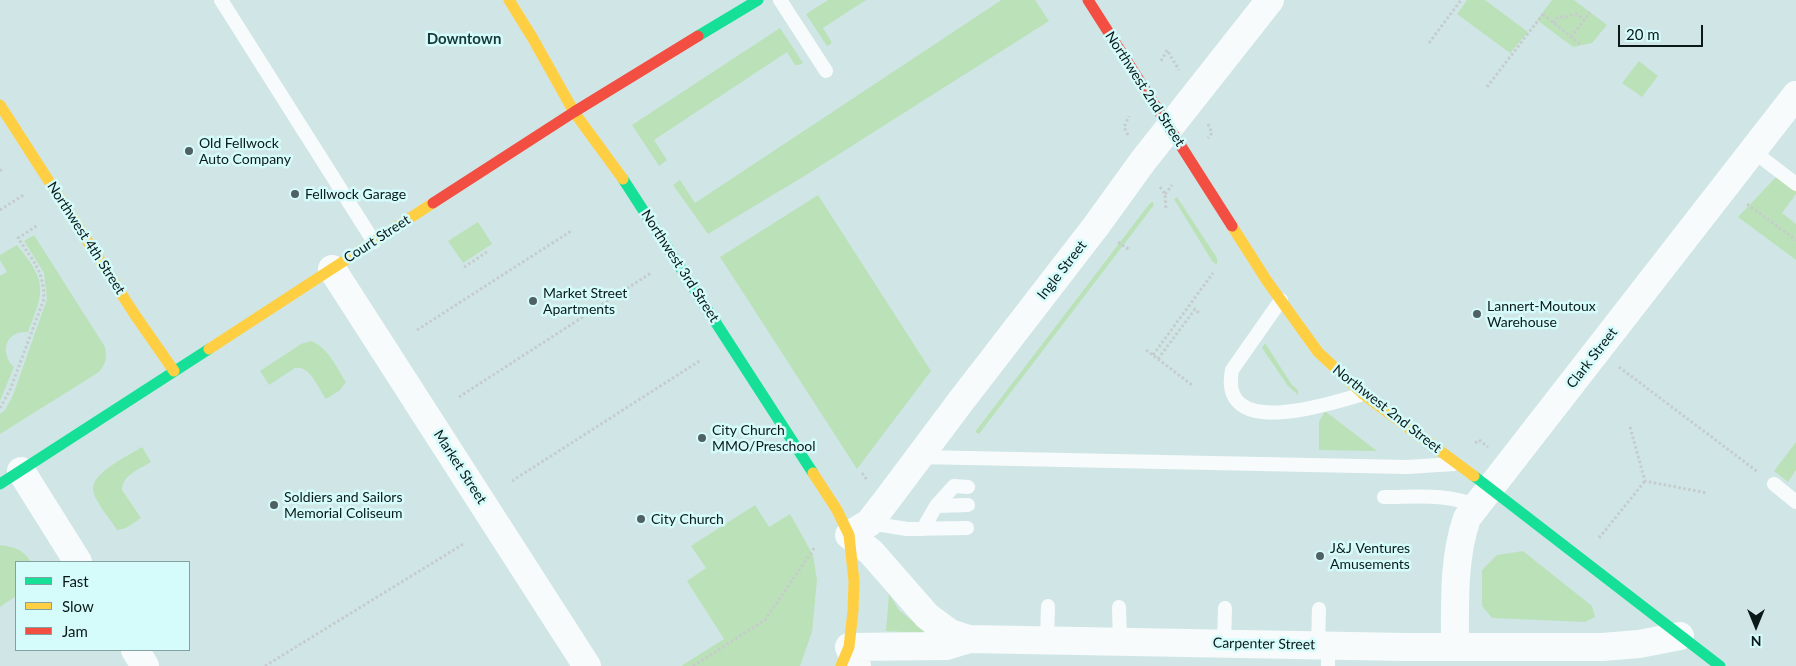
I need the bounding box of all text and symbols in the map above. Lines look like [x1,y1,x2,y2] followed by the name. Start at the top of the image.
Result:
[1621,15,1706,47] scale bar
[1626,25,1660,43] text: 20 m
[1102,28,1188,150] street label: Northwest 2nd Street
[427,30,501,48] district label: Downtown
[199,135,291,168] place label: Old Fellwock Auto Company
[183,145,195,157] marker: Old Fellwock Auto Company
[43,179,129,297] street label: Northwest 4th Street
[305,186,406,202] place label: Fellwock Garage
[289,188,301,200] marker: Fellwock Garage
[637,207,723,325] street label: Northwest 3rd Street
[341,211,413,267] street label: Court Street
[1034,237,1090,303] street label: Ingle Street
[543,285,627,318] place label: Market Street Apartments
[527,295,539,307] marker: Market Street Apartments
[1487,298,1596,331] place label: Lannert-Moutoux Warehouse
[1471,308,1483,320] marker: Lannert-Moutoux Warehouse
[1563,324,1621,392] street label: Clark Street
[1329,361,1445,457] street label: Northwest 2nd Street
[712,422,816,454] place label: City Church MMO/Preschool
[430,427,490,507] street label: Market Street
[696,432,708,444] marker: City Church MMO/Preschool
[284,489,403,522] place label: Soldiers and Sailors Memorial Coliseum
[268,499,280,511] marker: Soldiers and Sailors Memorial Coliseum
[651,511,724,527] place label: City Church
[635,513,647,525] marker: City Church
[1330,540,1410,572] place label: J&J Ventures Amusements
[1314,550,1326,562] marker: J&J Ventures Amusements
[15,561,190,651] legend
[62,572,89,590] text: Fast
[62,597,94,615] text: Slow
[1731,601,1781,651] north arrow
[62,622,88,640] text: Jam
[1751,633,1761,650] text: N
[1213,635,1315,653] street label: Carpenter Street

